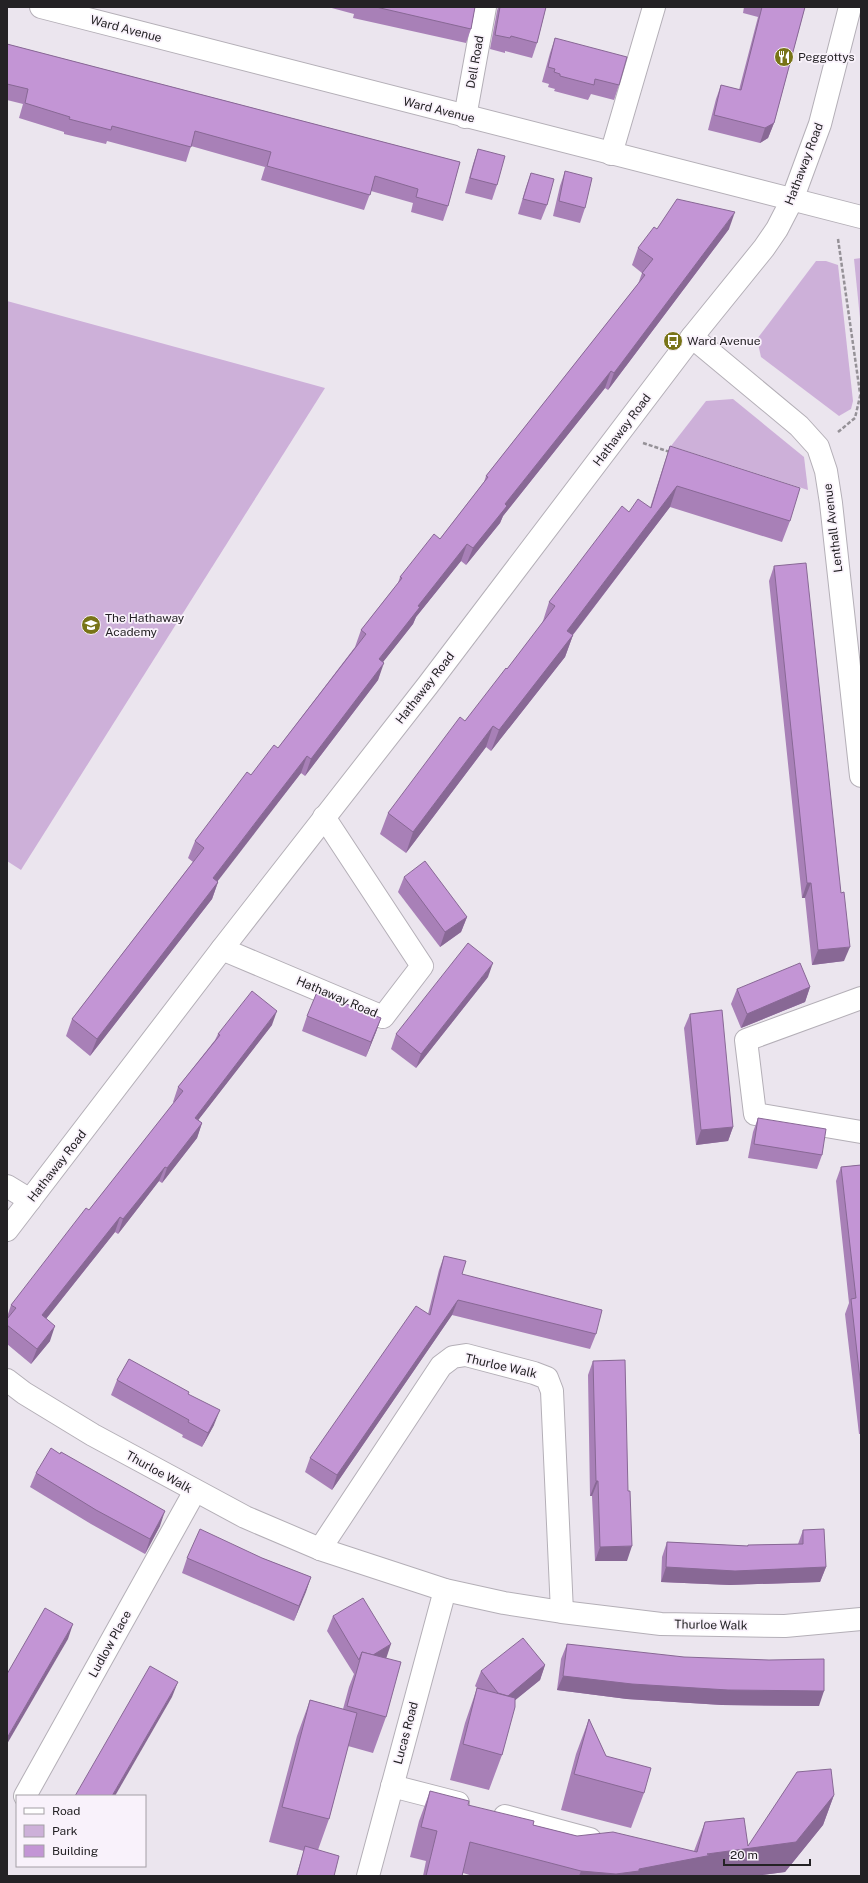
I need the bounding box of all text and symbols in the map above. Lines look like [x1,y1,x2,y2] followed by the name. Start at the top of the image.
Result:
[89,13,163,45] street label: Ward Avenue
[463,34,487,90] street label: Dell Road
[773,46,795,68] restaurant icon: Peggottys
[798,50,855,64] place label: Peggottys
[402,94,477,126] street label: Ward Avenue
[782,121,826,207] street label: Hathaway Road
[662,330,684,352] bus stop icon: Ward Avenue
[687,334,761,348] place label: Ward Avenue
[590,391,654,469] street label: Hathaway Road
[821,482,845,573] street label: Lenthall Avenue
[105,611,185,639] place label: The Hathaway Academy
[80,614,102,636] school or university icon: The Hathaway Academy
[393,649,457,727] street label: Hathaway Road
[294,974,380,1020] street label: Hathaway Road
[25,1127,89,1205] street label: Hathaway Road
[464,1351,538,1381] street label: Thurloe Walk
[124,1448,195,1496] street label: Thurloe Walk
[86,1608,134,1680] street label: Ludlow Place
[674,1617,748,1633] street label: Thurloe Walk
[391,1700,421,1766] street label: Lucas Road
[16,1795,146,1867] legend
[52,1804,80,1818] text: Road
[52,1824,78,1838] text: Park
[724,1841,810,1867] scale bar
[52,1844,98,1858] text: Building
[730,1848,758,1862] text: 20 m

